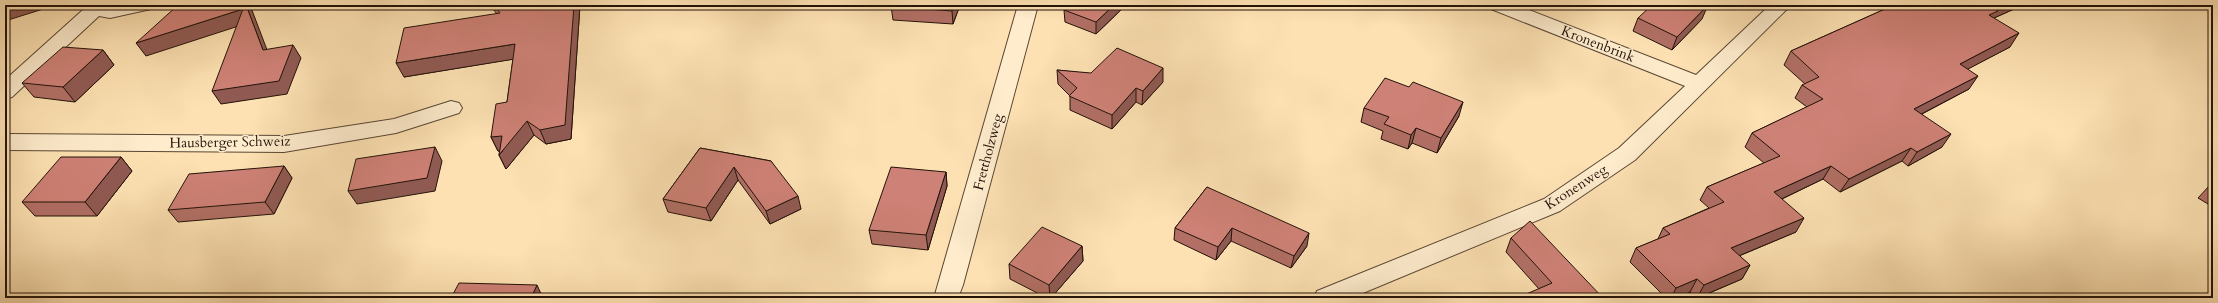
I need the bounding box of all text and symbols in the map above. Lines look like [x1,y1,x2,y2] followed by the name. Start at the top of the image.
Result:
[1558,21,1638,67] street label: Kronenbrink
[969,111,1007,193] street label: Frettholzweg
[169,131,291,153] street label: Hausberger Schweiz
[1541,160,1611,214] street label: Kronenweg

